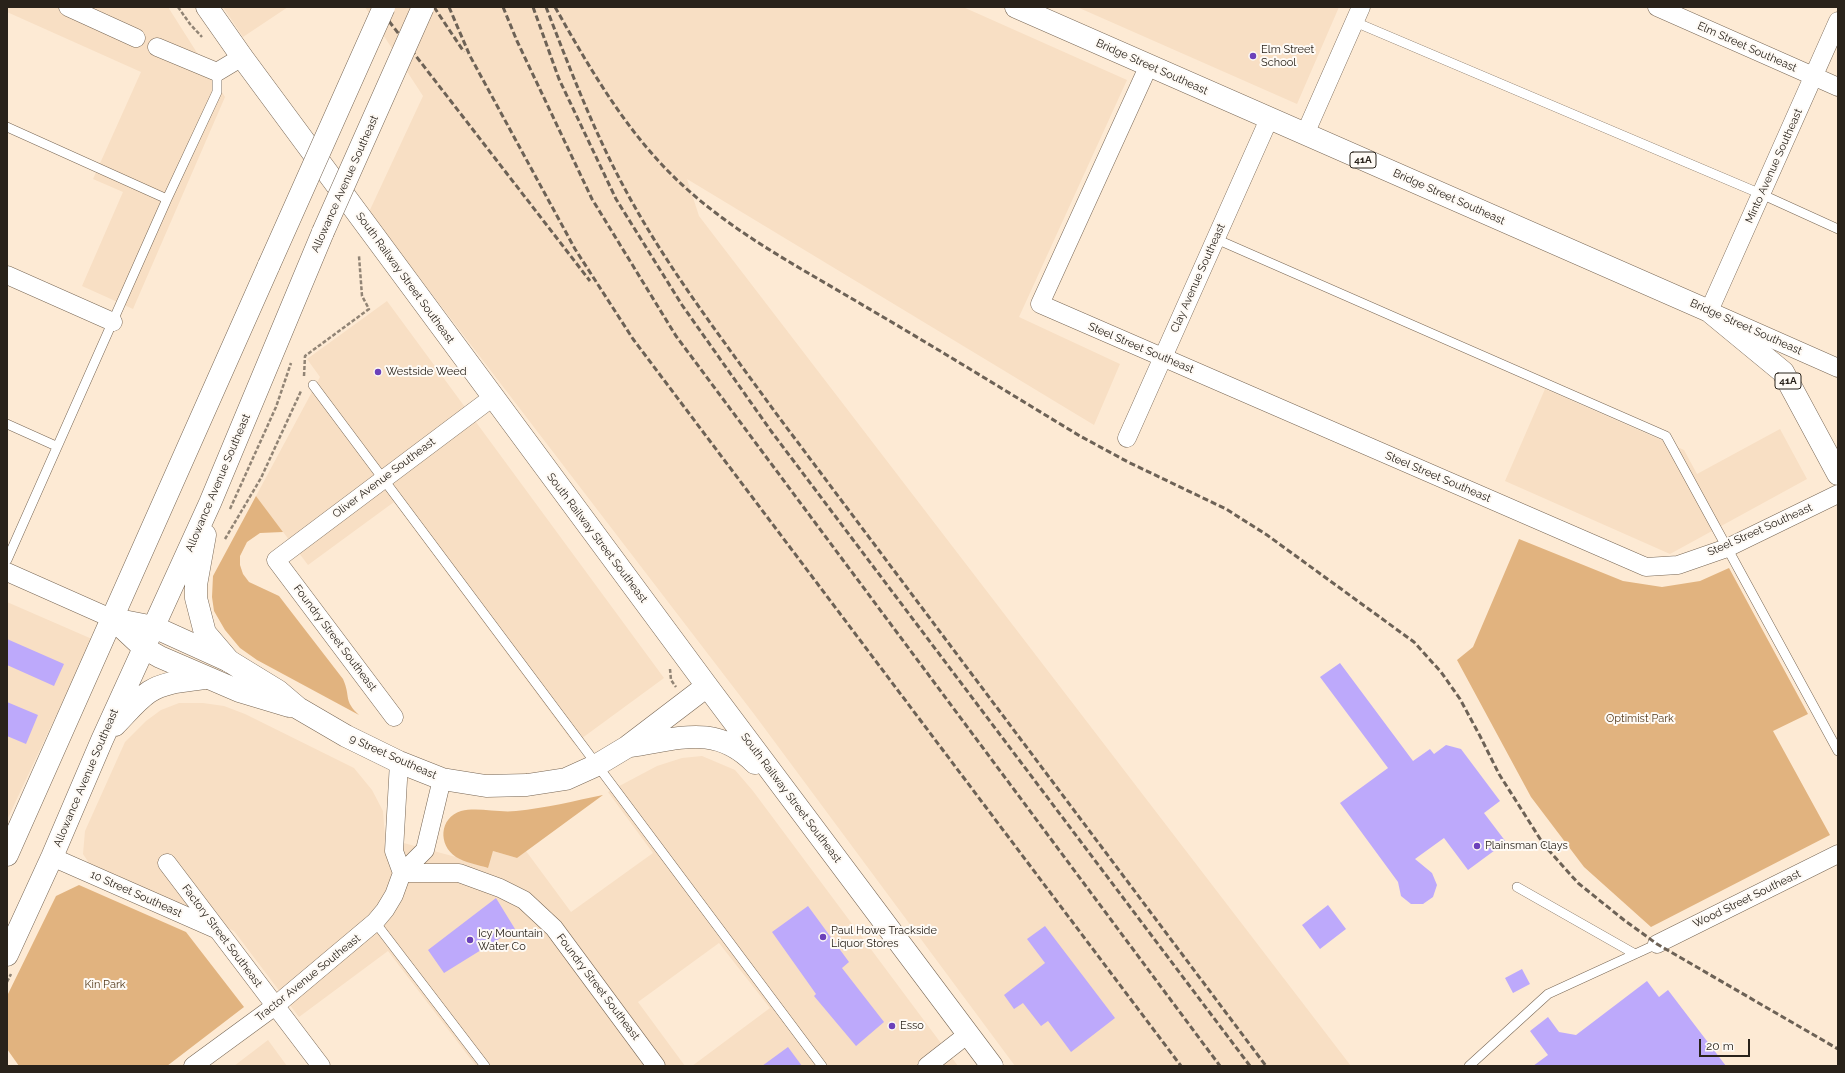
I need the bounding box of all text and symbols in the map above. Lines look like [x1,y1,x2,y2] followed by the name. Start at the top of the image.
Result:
[1695,19,1799,75] street label: Elm Street Southeast
[1094,36,1210,98] street label: Bridge Street Southeast
[1261,43,1314,69] place label: Elm Street School
[1248,51,1258,61] marker: Elm Street School
[1743,107,1805,225] street label: Minto Avenue Southeast
[309,113,381,255] street label: Allowance Avenue Southeast
[1350,152,1376,168] road number: 41A
[1391,166,1507,228] street label: Bridge Street Southeast
[353,210,457,346] street label: South Railway Street Southeast
[1168,221,1228,335] street label: Clay Avenue Southeast
[1688,296,1804,358] street label: Bridge Street Southeast
[1086,320,1196,376] street label: Steel Street Southeast
[386,365,467,379] place label: Westside Weed
[373,367,383,377] marker: Westside Weed
[1775,373,1801,389] road number: 41A
[183,412,253,554] street label: Allowance Avenue Southeast
[330,435,438,521] street label: Oliver Avenue Southeast
[1383,449,1493,505] street label: Steel Street Southeast
[544,471,650,605] street label: South Railway Street Southeast
[1705,501,1815,559] street label: Steel Street Southeast
[291,582,379,694] street label: Foundry Street Southeast
[51,707,121,849] street label: Allowance Avenue Southeast
[1606,712,1674,726] park label: Optimist Park
[738,731,844,865] street label: South Railway Street Southeast
[347,732,439,782] street label: 9 Street Southeast
[1485,839,1568,853] place label: Plainsman Clays
[1472,841,1482,851] marker: Plainsman Clays
[1691,867,1803,931] street label: Wood Street Southeast
[88,868,184,920] street label: 10 Street Southeast
[179,882,265,990] street label: Factory Street Southeast
[831,924,937,950] place label: Paul Howe Trackside Liquor Stores
[478,927,543,953] place label: Icy Mountain Water Co
[554,931,642,1043] street label: Foundry Street Southeast
[253,932,363,1024] street label: Tractor Avenue Southeast
[818,932,828,942] marker: Paul Howe Trackside Liquor Stores
[465,935,475,945] marker: Icy Mountain Water Co
[84,978,126,992] park label: Kin Park
[900,1019,924,1033] place label: Esso
[887,1021,897,1031] marker: Esso
[1701,1031,1752,1057] scale bar
[1706,1039,1734,1053] text: 20 m

